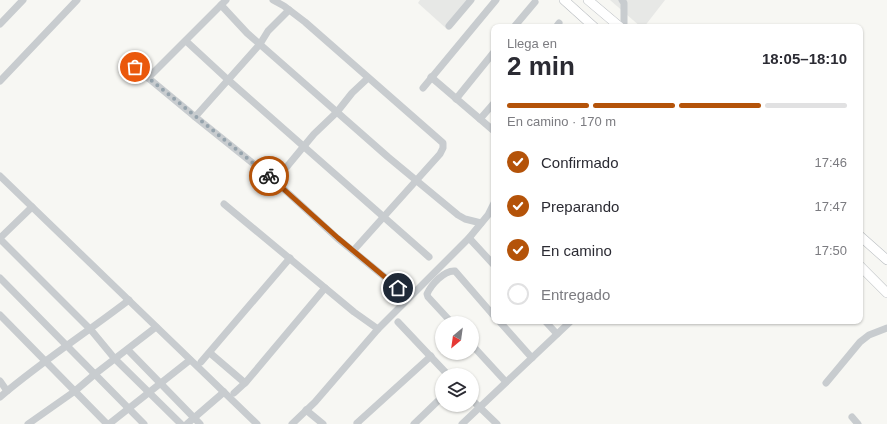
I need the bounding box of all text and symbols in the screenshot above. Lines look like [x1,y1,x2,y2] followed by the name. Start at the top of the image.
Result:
[507,36,557,51] text: Llega en
[118,50,152,84] pin
[762,50,847,67] text: 18:05–18:10
[507,51,575,81] text: 2 min
[124,56,146,78] icon: bag
[507,114,616,129] text: En camino · 170 m
[507,151,529,173] icon: check
[541,154,619,171] text: Confirmado
[814,155,847,170] text: 17:46
[249,156,289,196] courier
[258,165,280,187] icon: bike
[507,195,529,217] icon: check
[541,198,619,215] text: Preparando
[814,199,847,214] text: 17:47
[507,239,529,261] icon: check
[541,242,612,259] text: En camino
[814,243,847,258] text: 17:50
[381,271,415,305] pin
[387,277,409,299] icon: home
[541,286,610,303] text: Entregado
[435,316,479,360] north arrow
[435,316,479,412] map controls
[435,368,479,412] button: layers

